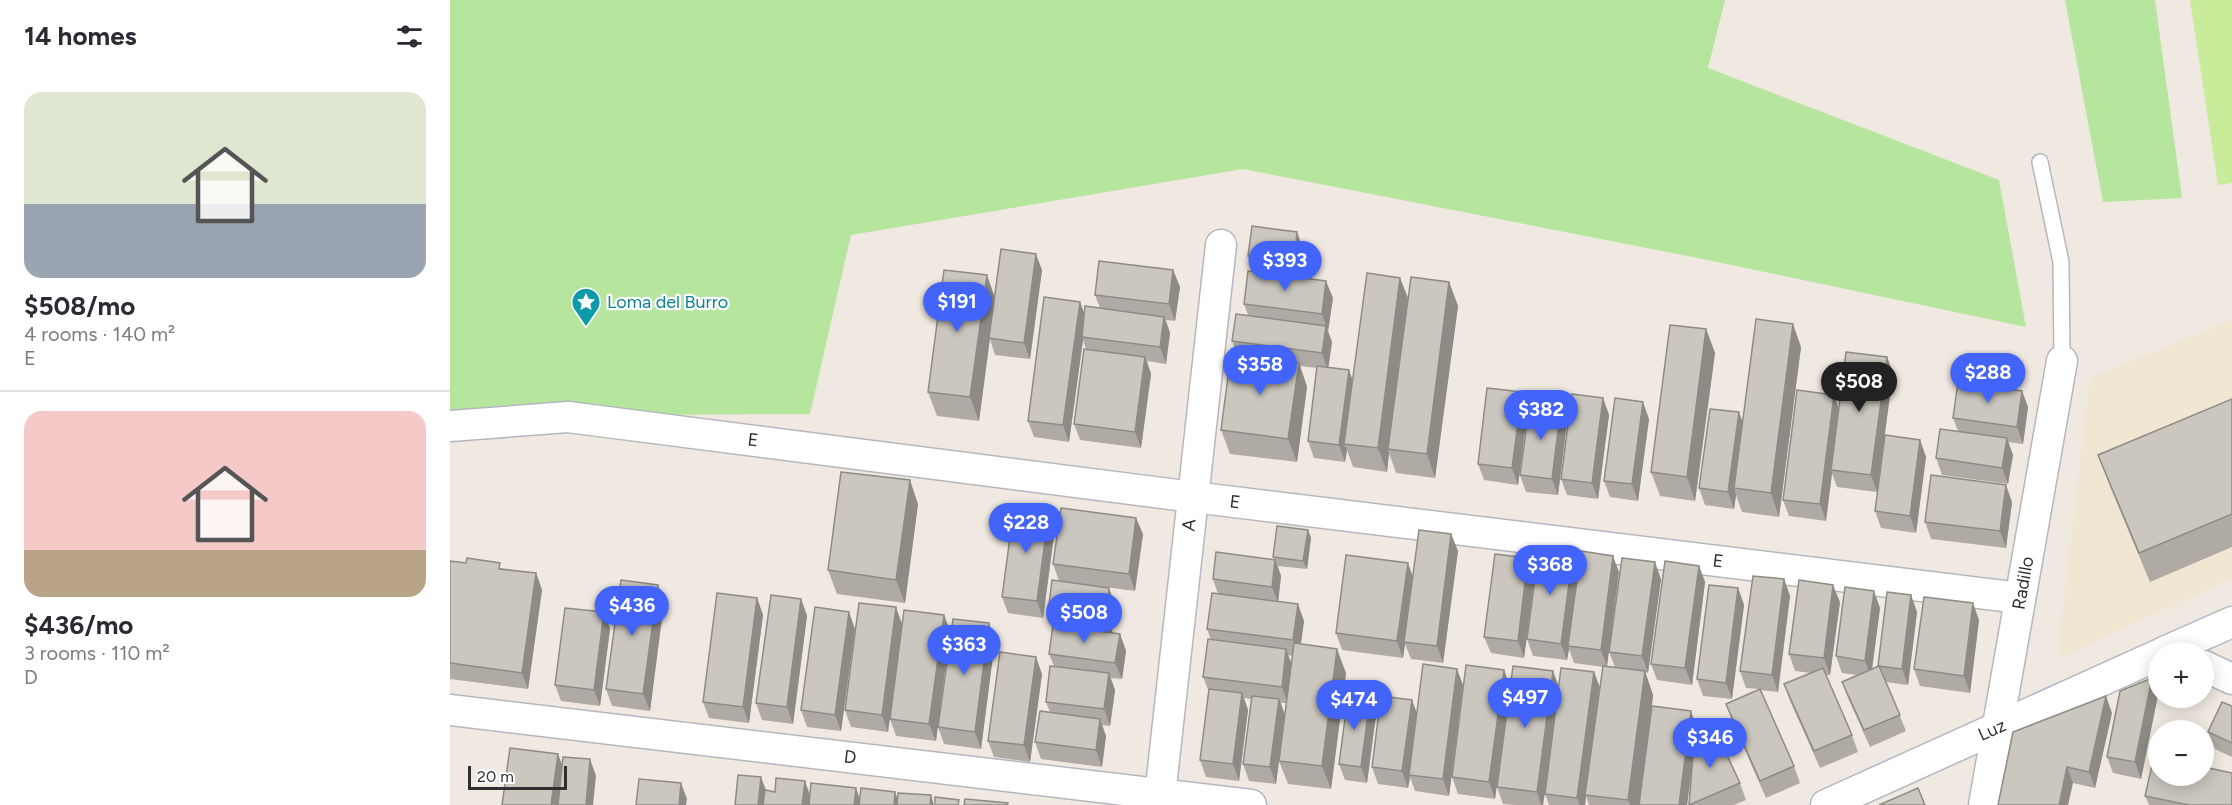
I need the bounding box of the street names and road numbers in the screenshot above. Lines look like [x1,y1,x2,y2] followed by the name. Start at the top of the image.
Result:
[746,428,760,452] street label: E
[1228,490,1242,514] street label: E
[1177,518,1201,532] street label: A
[1711,549,1725,573] street label: E
[2008,555,2038,611] street label: Radillo
[1975,714,2010,746] street label: Luz
[843,745,857,769] street label: D

